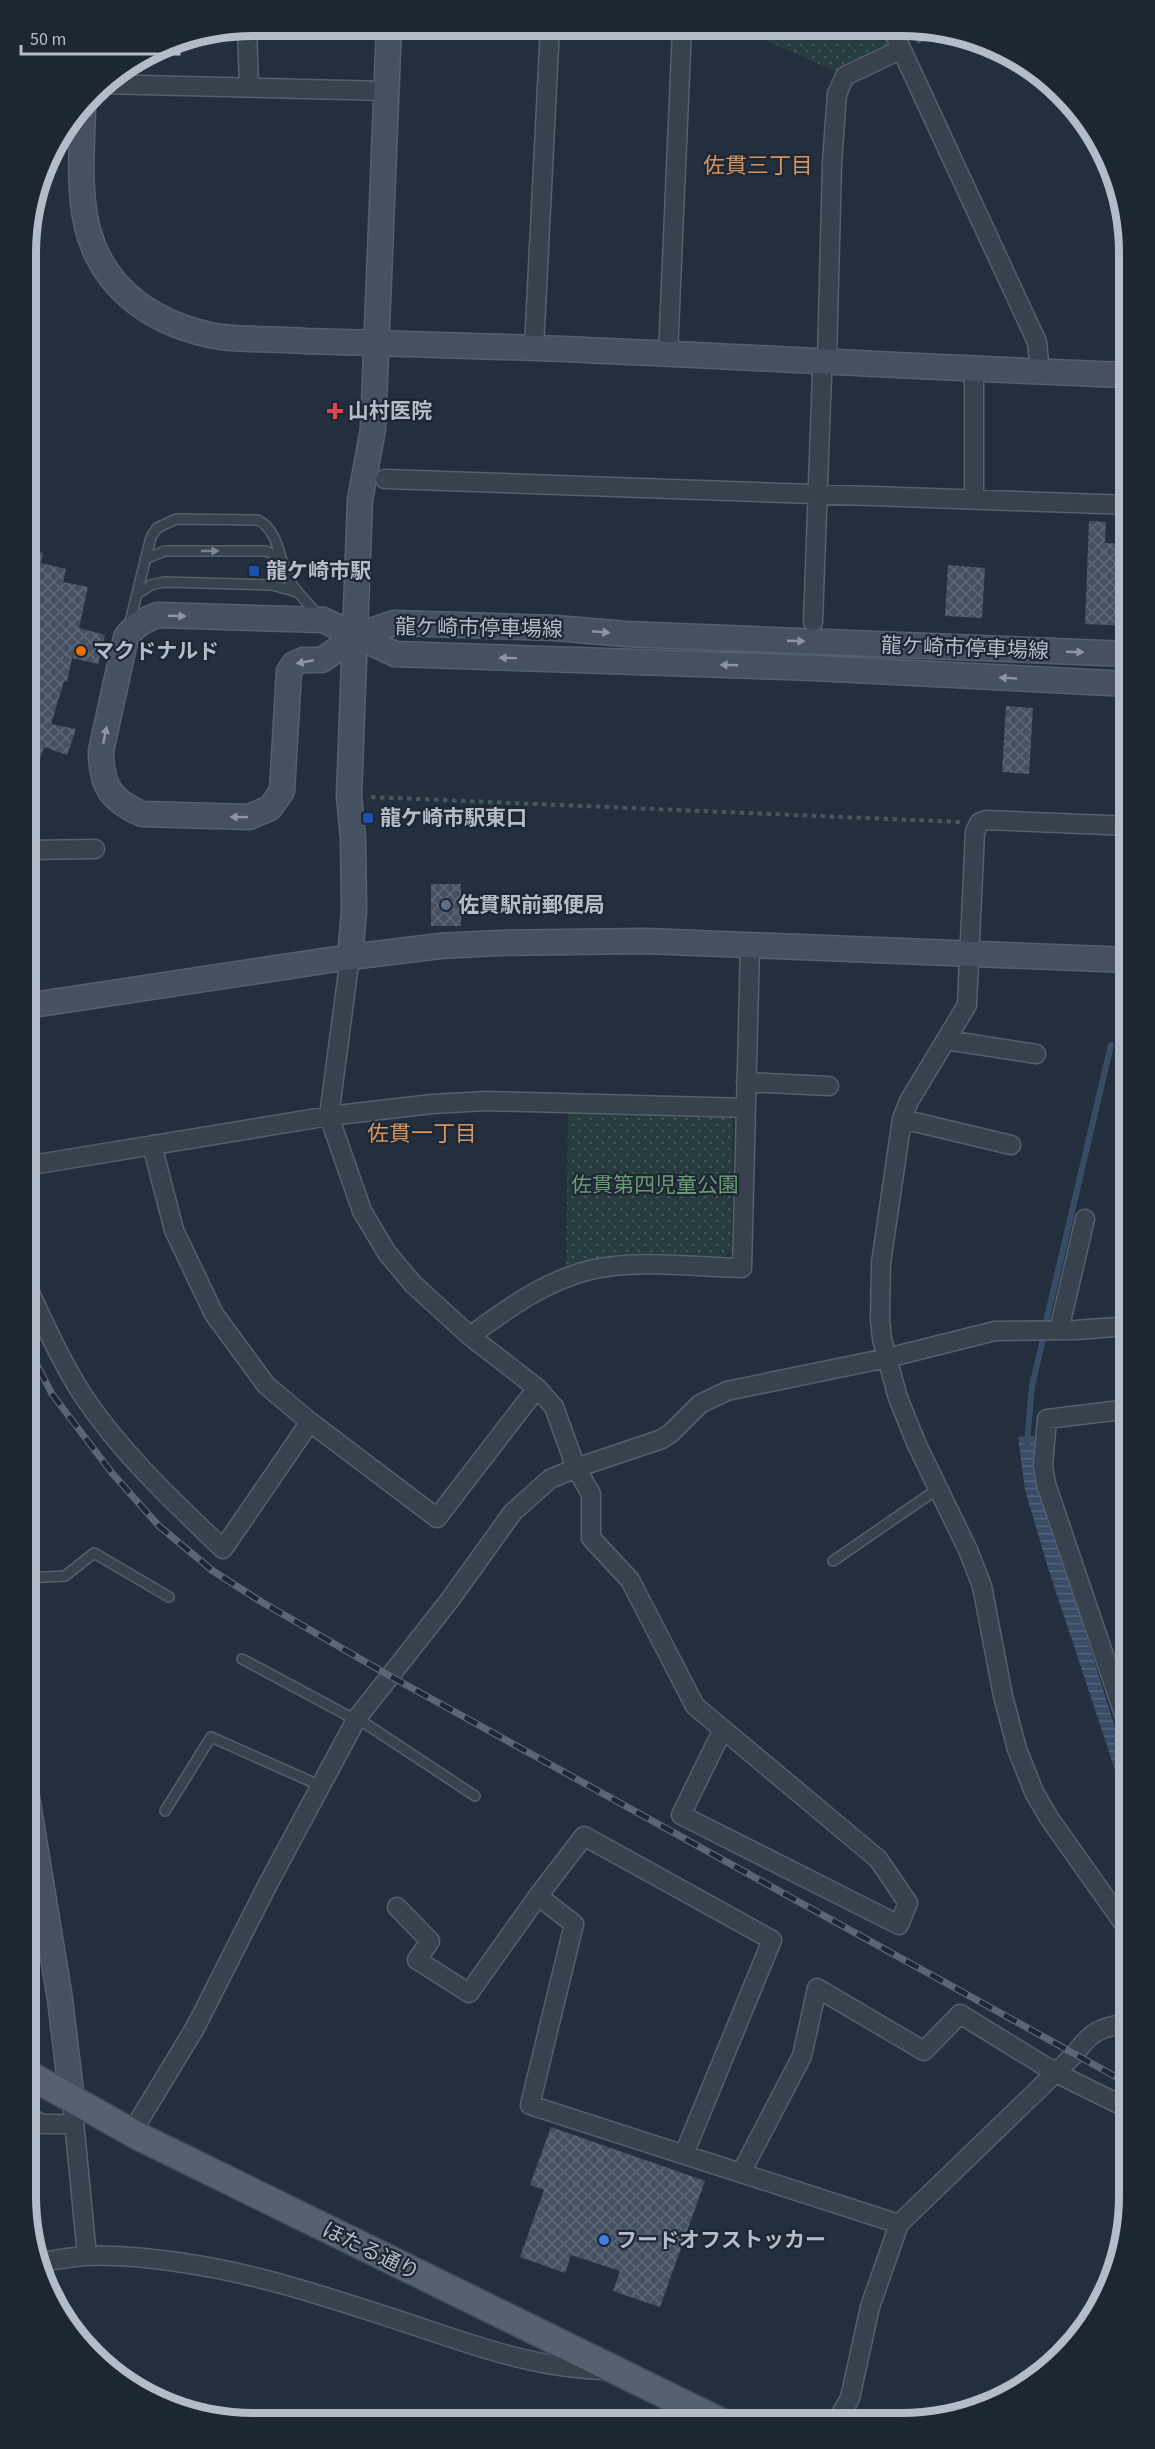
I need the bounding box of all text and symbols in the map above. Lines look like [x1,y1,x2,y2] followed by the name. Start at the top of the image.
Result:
[21,18,178,56] scale bar
[30,27,66,52] text: 50 m
[703,150,813,182] district label: 佐貫三丁目
[348,396,432,426] place label: 山村医院
[326,402,344,420] marker: 山村医院
[200,546,219,556] one-way arrow
[266,556,371,586] place label: 龍ケ崎市駅
[247,564,261,578] marker: 龍ケ崎市駅
[167,611,186,621] one-way arrow
[395,612,563,644] street label: 龍ケ崎市停車場線
[592,627,611,637] one-way arrow
[881,630,1049,666] street label: 龍ケ崎市停車場線
[93,636,219,666] place label: マクドナルド
[786,636,805,646] one-way arrow
[74,644,88,658] marker: マクドナルド
[1065,647,1084,657] one-way arrow
[499,653,518,663] one-way arrow
[295,658,314,667] one-way arrow
[720,661,739,670] one-way arrow
[999,674,1018,683] one-way arrow
[100,726,110,745] one-way arrow
[380,803,527,833] place label: 龍ケ崎市駅東口
[361,811,375,825] marker: 龍ケ崎市駅東口
[229,812,248,821] one-way arrow
[458,890,605,920] place label: 佐貫駅前郵便局
[439,898,453,912] marker: 佐貫駅前郵便局
[367,1118,477,1150] district label: 佐貫一丁目
[571,1170,739,1200] park label: 佐貫第四児童公園
[317,2215,425,2287] street label: ほたる通り
[616,2225,826,2255] place label: フードオフストッカー
[597,2233,611,2247] marker: フードオフストッカー

